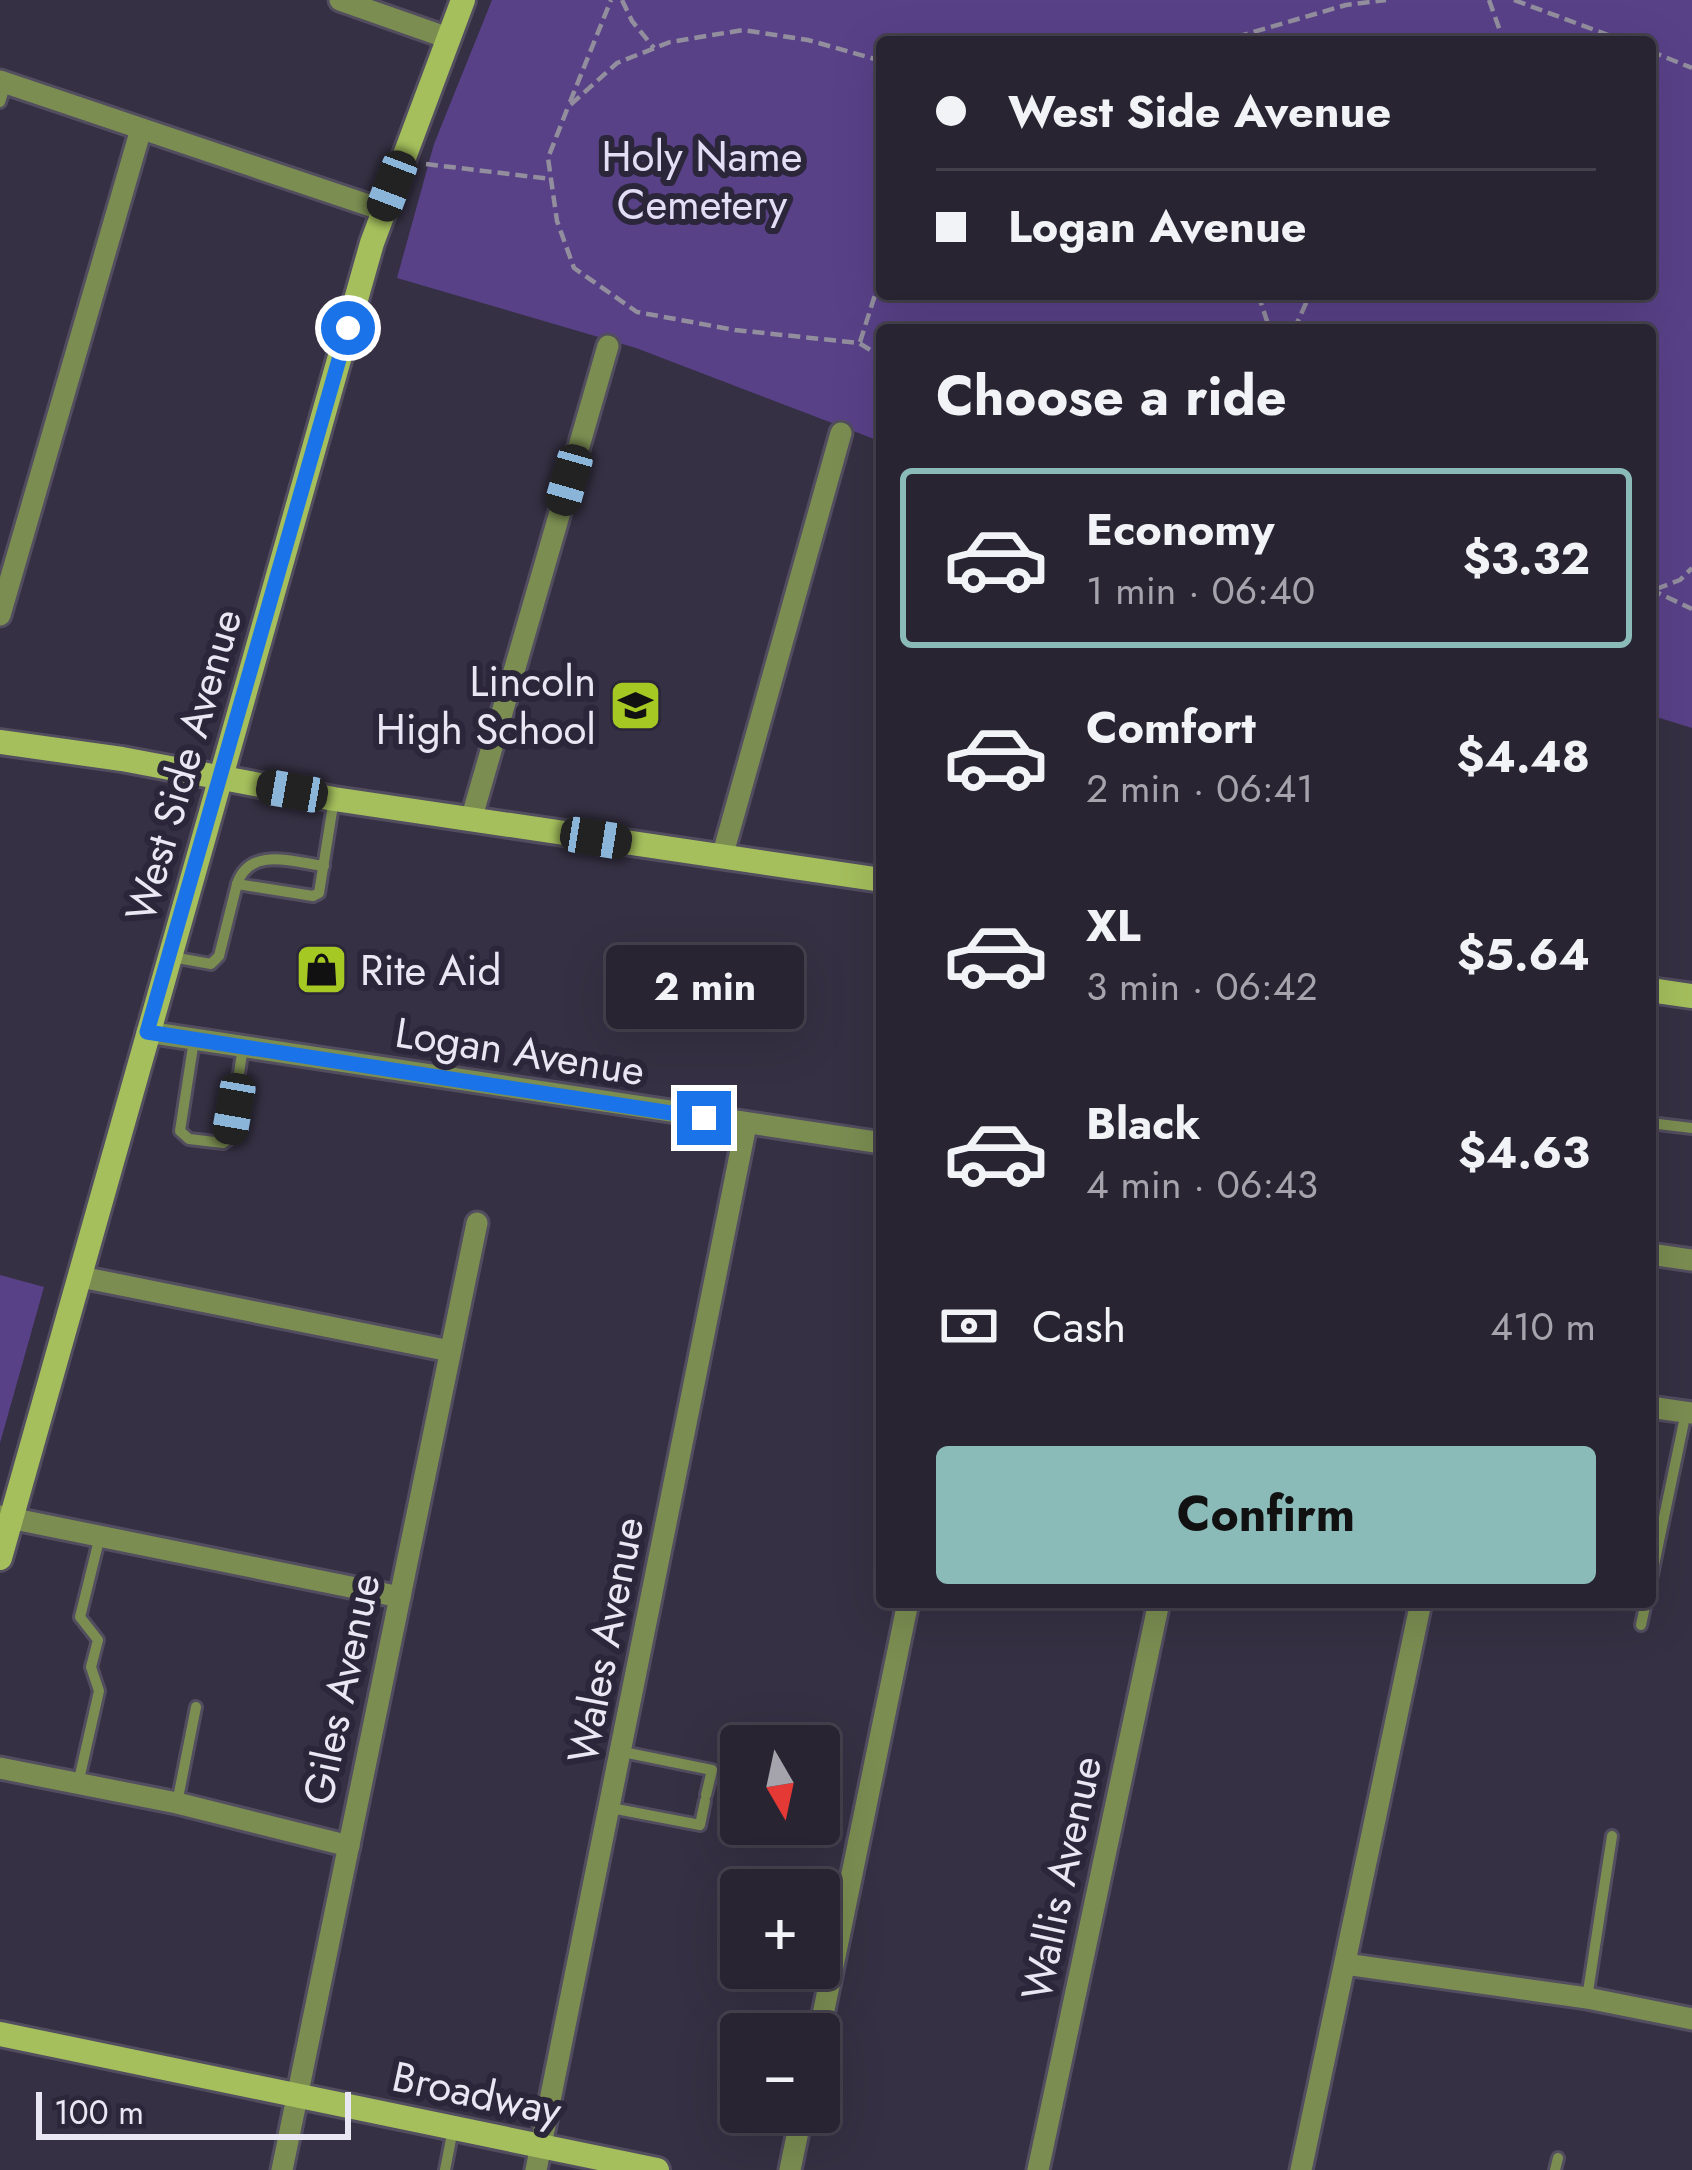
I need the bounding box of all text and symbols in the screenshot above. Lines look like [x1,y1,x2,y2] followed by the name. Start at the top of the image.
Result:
[1008,79,1391,144] text: West Side Avenue
[602,126,802,235] park label: Holy Name Cemetery
[362,146,422,226] car
[1008,194,1307,259] text: Logan Avenue
[321,301,375,355] route start
[936,357,1287,435] text: Choose a ride
[542,440,596,520] car
[1086,497,1274,562] text: Economy
[942,504,1050,612] icon: car
[1463,526,1590,591] text: $3.32
[1086,562,1315,619] text: 1 min · 06:40
[110,602,257,929] street label: West Side Avenue
[376,651,596,760] place label: Lincoln High School
[607,677,663,733] school or university icon: Lincoln High School
[1086,695,1256,760] text: Comfort
[942,702,1050,810] icon: car
[1456,724,1590,789] text: $4.48
[1086,760,1314,817] text: 2 min · 06:41
[253,767,331,815] car
[558,815,634,861] car
[1086,893,1141,958] text: XL
[942,900,1050,1008] icon: car
[1457,922,1590,987] text: $5.64
[360,940,501,1001] place label: Rite Aid
[293,942,349,998] shop icon: Rite Aid
[605,944,803,1028] callout: 2 min
[654,958,756,1015] text: 2 min
[1086,958,1318,1015] text: 3 min · 06:42
[391,1002,649,1101] street label: Logan Avenue
[210,1070,258,1148] car
[677,1091,731,1145] route end
[1086,1091,1200,1156] text: Black
[942,1098,1050,1206] icon: car
[1458,1120,1590,1185] text: $4.63
[1086,1156,1318,1213] text: 4 min · 06:43
[936,1293,1002,1359] icon: cash
[1032,1294,1126,1359] text: Cash
[1490,1298,1596,1355] text: 410 m
[936,1446,1596,1584] button: Confirm
[552,1512,659,1768] street label: Wales Avenue
[287,1568,396,1810] street label: Giles Avenue
[720,1725,840,1845] north arrow
[720,1725,840,2133] map controls
[1006,1750,1117,2006] street label: Wallis Avenue
[720,1869,840,1989] button: +
[720,2013,840,2133] button: −
[387,2046,568,2141] street label: Broadway
[36,2086,351,2139] scale bar
[54,2089,144,2136] text: 100 m

